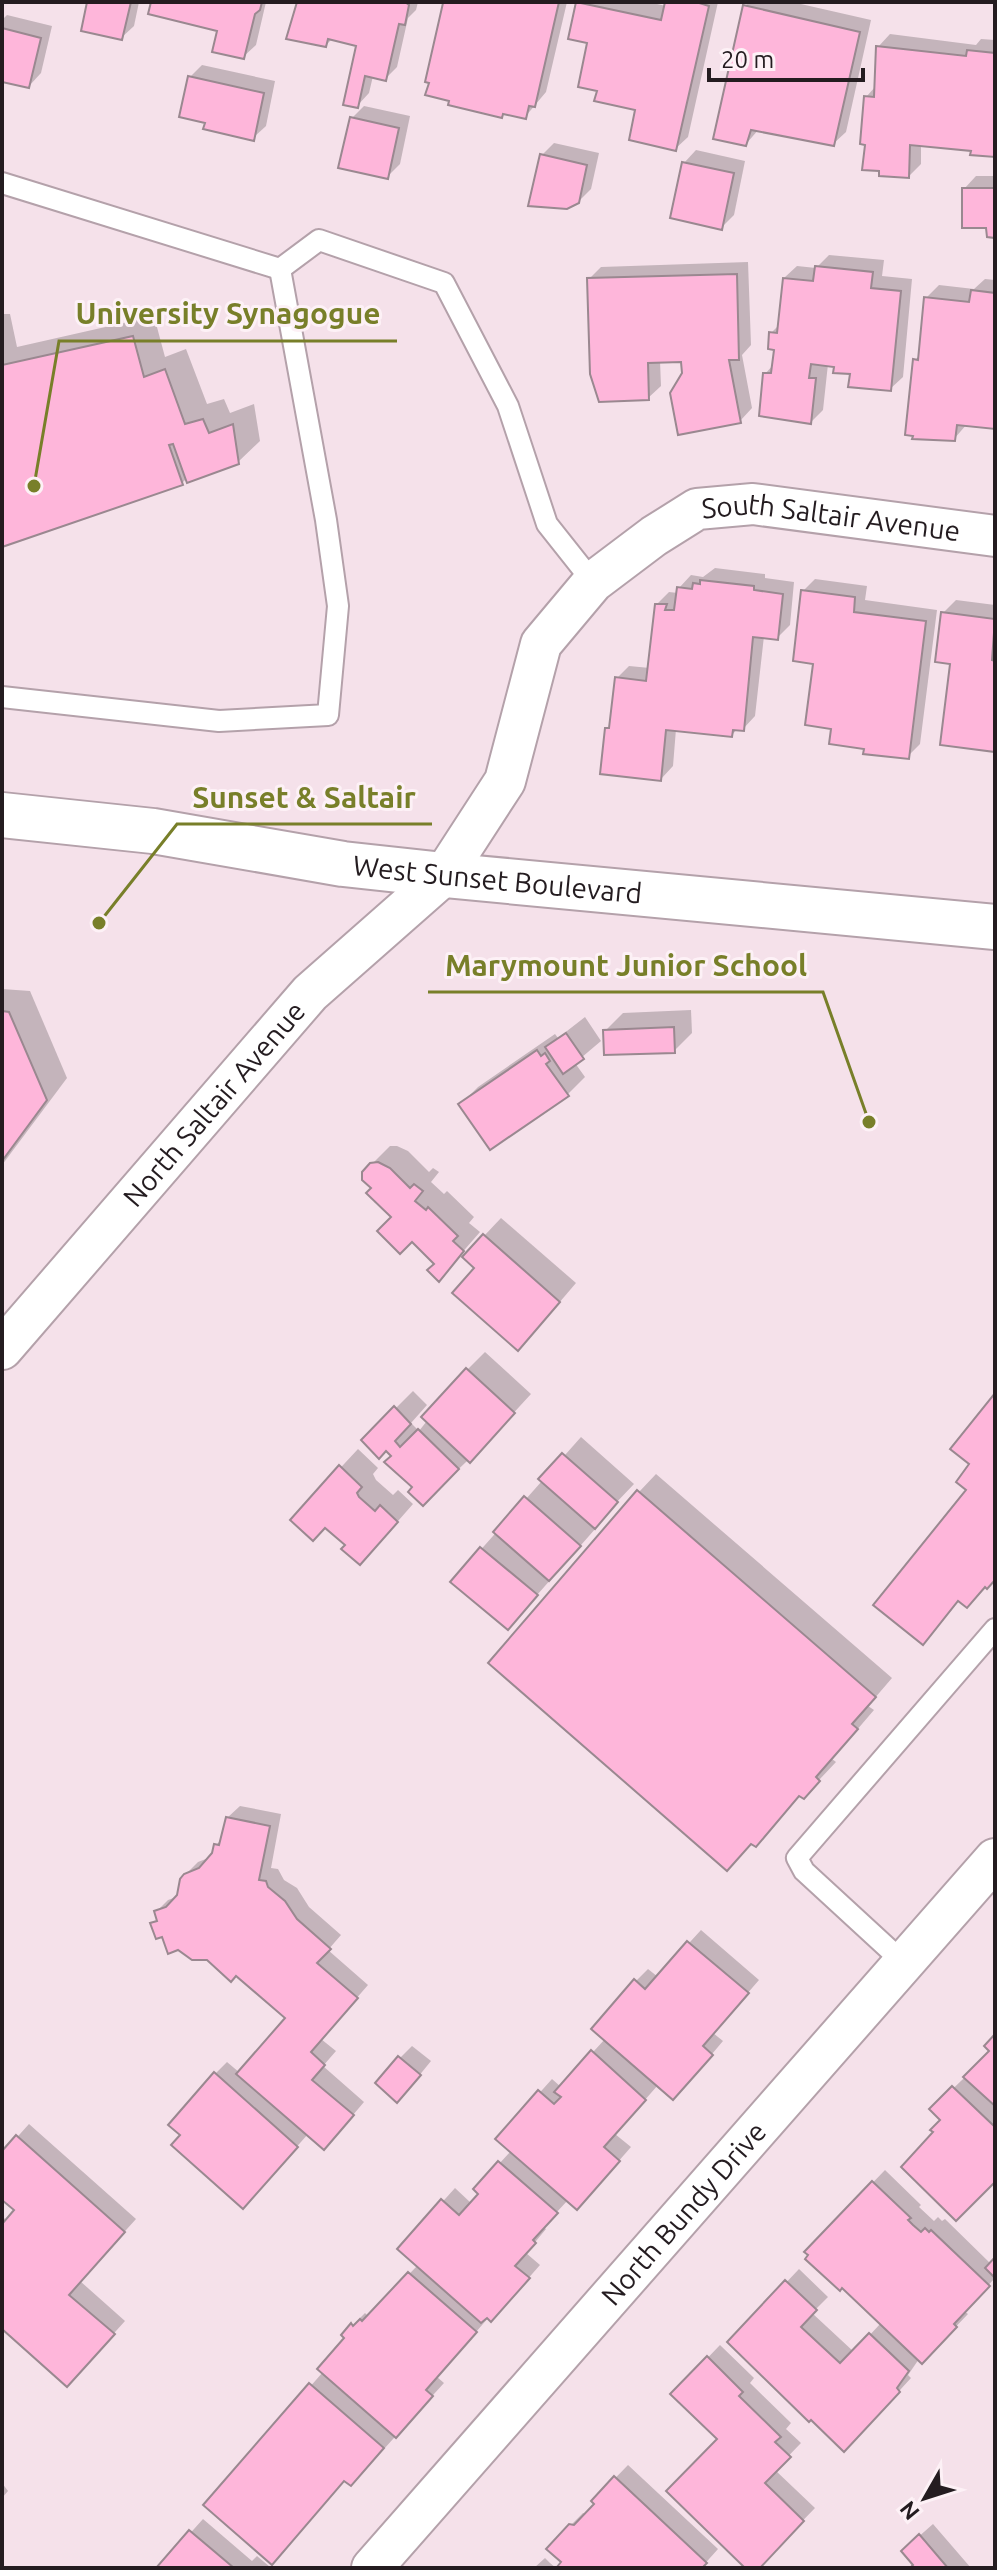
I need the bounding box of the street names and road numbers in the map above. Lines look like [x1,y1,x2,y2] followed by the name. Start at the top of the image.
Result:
[700,488,962,546] street label: South Saltair Avenue
[351,849,643,909] street label: West Sunset Boulevard
[117,995,311,1212] street label: North Saltair Avenue
[595,2115,772,2311] street label: North Bundy Drive

